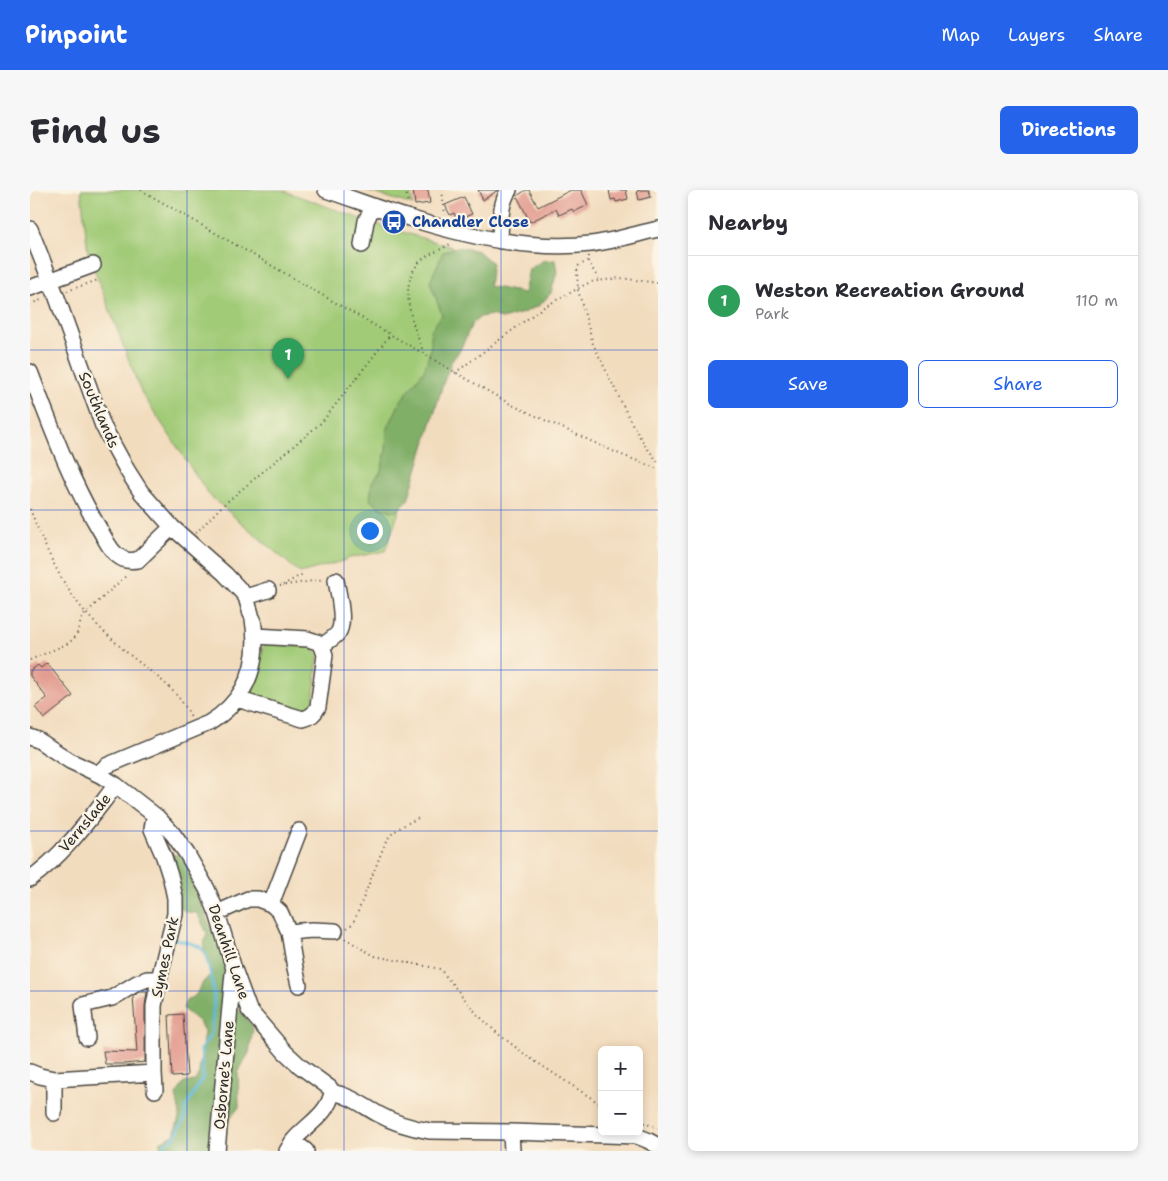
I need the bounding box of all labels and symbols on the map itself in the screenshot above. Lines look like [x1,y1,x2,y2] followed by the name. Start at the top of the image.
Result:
[381,209,407,235] bus stop icon: Chandler Close
[412,212,529,232] place label: Chandler Close
[272,338,304,379] pin: 1
[74,369,124,451] street label: Southlands
[357,518,383,544] your location
[54,789,116,857] street label: Vernslade
[203,902,255,1002] street label: Deanhill Lane
[147,915,183,999] street label: Symes Park
[209,1020,239,1130] street label: Osborne's Lane

